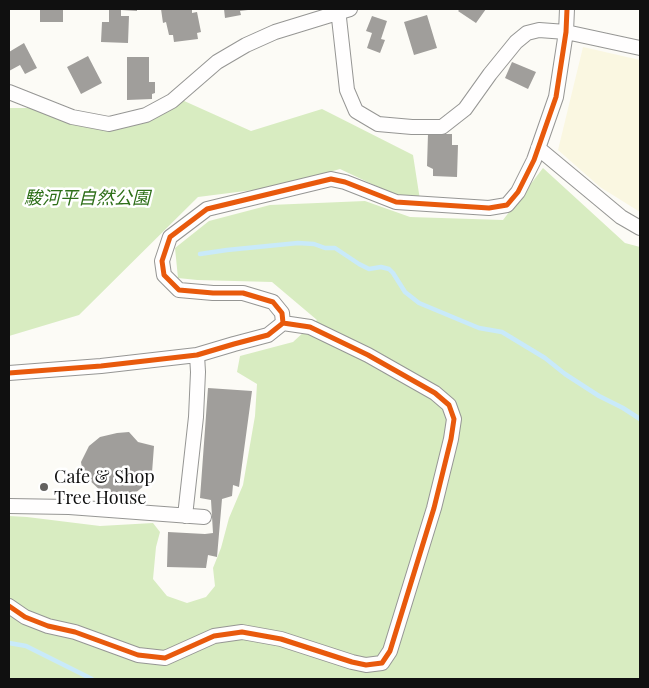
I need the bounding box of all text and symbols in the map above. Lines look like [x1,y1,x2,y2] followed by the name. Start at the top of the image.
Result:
[24,187,150,209] park label: 駿河平自然公園
[54,466,155,508] place label: Cafe & Shop Tree House
[38,481,50,493] marker: Cafe & Shop Tree House

